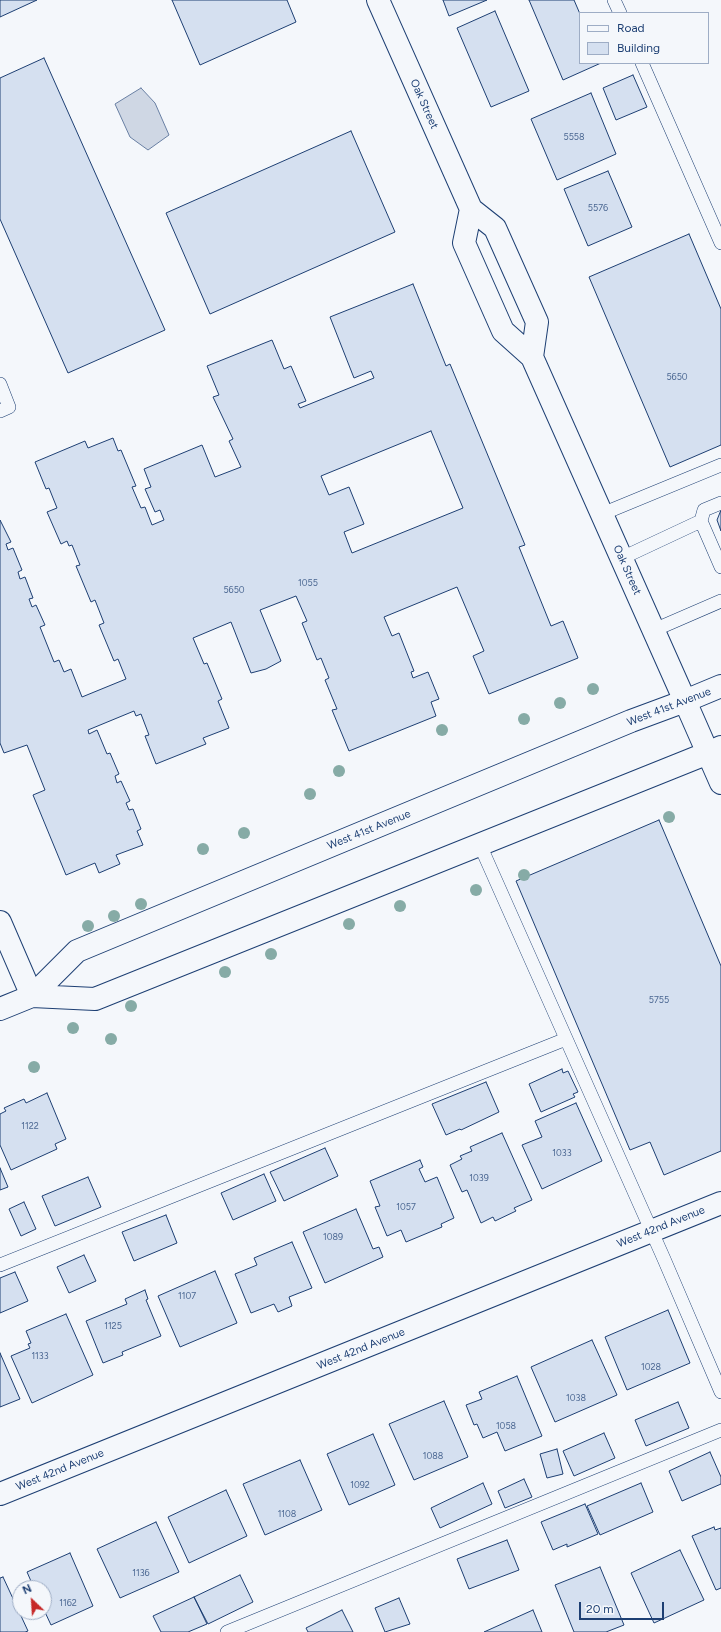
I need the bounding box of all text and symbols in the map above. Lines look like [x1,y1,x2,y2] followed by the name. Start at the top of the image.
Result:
[579,12,709,64] legend
[617,21,645,35] text: Road
[617,41,660,55] text: Building
[407,77,441,131] street label: Oak Street
[563,132,585,142] house number: 5558
[588,203,608,213] house number: 5576
[666,372,688,382] house number: 5650
[610,543,644,597] street label: Oak Street
[298,578,318,588] house number: 1055
[223,585,245,595] house number: 5650
[625,685,713,729] street label: West 41st Avenue
[325,807,413,853] street label: West 41st Avenue
[649,995,669,1005] house number: 5755
[21,1121,39,1131] house number: 1122
[552,1148,572,1158] house number: 1033
[469,1173,489,1183] house number: 1039
[396,1202,416,1212] house number: 1057
[615,1203,707,1251] street label: West 42nd Avenue
[323,1232,343,1242] house number: 1089
[178,1291,196,1301] house number: 1107
[104,1321,122,1331] house number: 1125
[315,1325,407,1373] street label: West 42nd Avenue
[31,1351,49,1361] house number: 1133
[641,1362,661,1372] house number: 1028
[566,1393,586,1403] house number: 1038
[496,1421,516,1431] house number: 1058
[14,1446,106,1494] street label: West 42nd Avenue
[423,1451,443,1461] house number: 1088
[350,1480,370,1490] house number: 1092
[278,1509,296,1519] house number: 1108
[132,1568,150,1578] house number: 1136
[12,1580,52,1620] north arrow
[21,1582,34,1597] text: N
[581,1594,666,1620] scale bar
[59,1598,77,1608] house number: 1162
[586,1602,614,1616] text: 20 m

